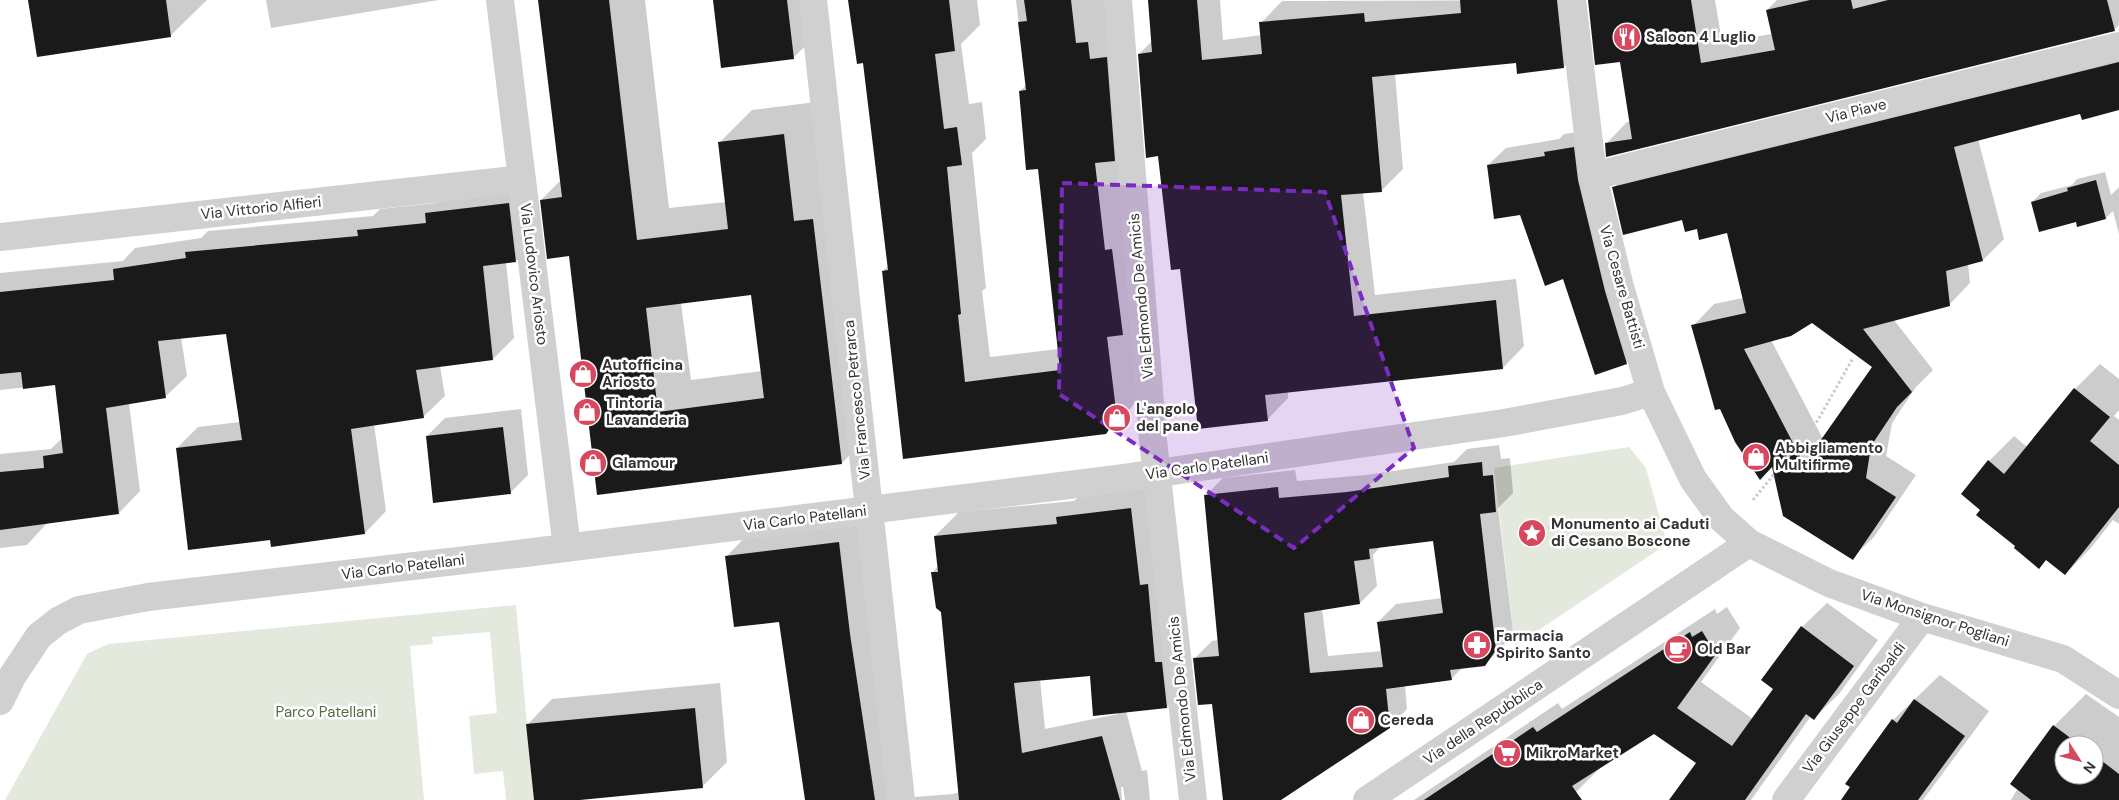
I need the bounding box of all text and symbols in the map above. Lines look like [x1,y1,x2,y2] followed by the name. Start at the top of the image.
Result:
[1612,22,1642,52] restaurant icon: Saloon 4 Luglio
[1646,27,1756,47] place label: Saloon 4 Luglio
[1823,94,1889,128] street label: Via Piave
[200,192,322,224] street label: Via Vittorio Alfieri
[515,202,553,346] street label: Via Ludovico Ariosto
[1124,212,1158,380] street label: Via Edmondo De Amicis
[1595,223,1649,351] street label: Via Cesare Battisti
[839,319,875,481] street label: Via Francesco Petrarca
[602,355,683,392] place label: Autofficina Ariosto
[568,359,598,389] shop icon: Autofficina Ariosto
[606,393,687,430] place label: Tintoria Lavanderia
[572,397,602,427] shop icon: Tintoria Lavanderia
[1136,399,1199,436] place label: L'angolo del pane
[1102,403,1132,433] shop icon: L'angolo del pane
[1775,438,1883,475] place label: Abbigliamento Multifirme
[1741,442,1771,472] shop icon: Abbigliamento Multifirme
[1144,447,1270,485] street label: Via Carlo Patellani
[578,448,608,478] shop icon: Glamour
[612,453,675,473] place label: Glamour
[742,501,868,535] street label: Via Carlo Patellani
[1551,514,1709,551] place label: Monumento ai Caduti di Cesano Boscone
[1517,518,1547,548] place icon: Monumento ai Caduti di Cesano Boscone
[340,550,466,584] street label: Via Carlo Patellani
[1858,585,2012,651] street label: Via Monsignor Pogliani
[1163,615,1201,783] street label: Via Edmondo De Amicis
[1496,626,1591,663] place label: Farmacia Spirito Santo
[1462,630,1492,660] pharmacy icon: Farmacia Spirito Santo
[1663,634,1693,664] cafe icon: Old Bar
[1798,638,1910,778] street label: Via Giuseppe Garibaldi
[1697,639,1751,659] place label: Old Bar
[1419,675,1547,769] street label: Via della Repubblica
[276,702,376,722] park label: Parco Patellani
[1346,705,1376,735] shop icon: Cereda
[1380,710,1434,730] place label: Cereda
[2054,735,2104,785] north arrow
[1492,738,1522,768] supermarket icon: MikroMarket
[1526,743,1619,763] place label: MikroMarket
[2079,758,2100,777] text: N

